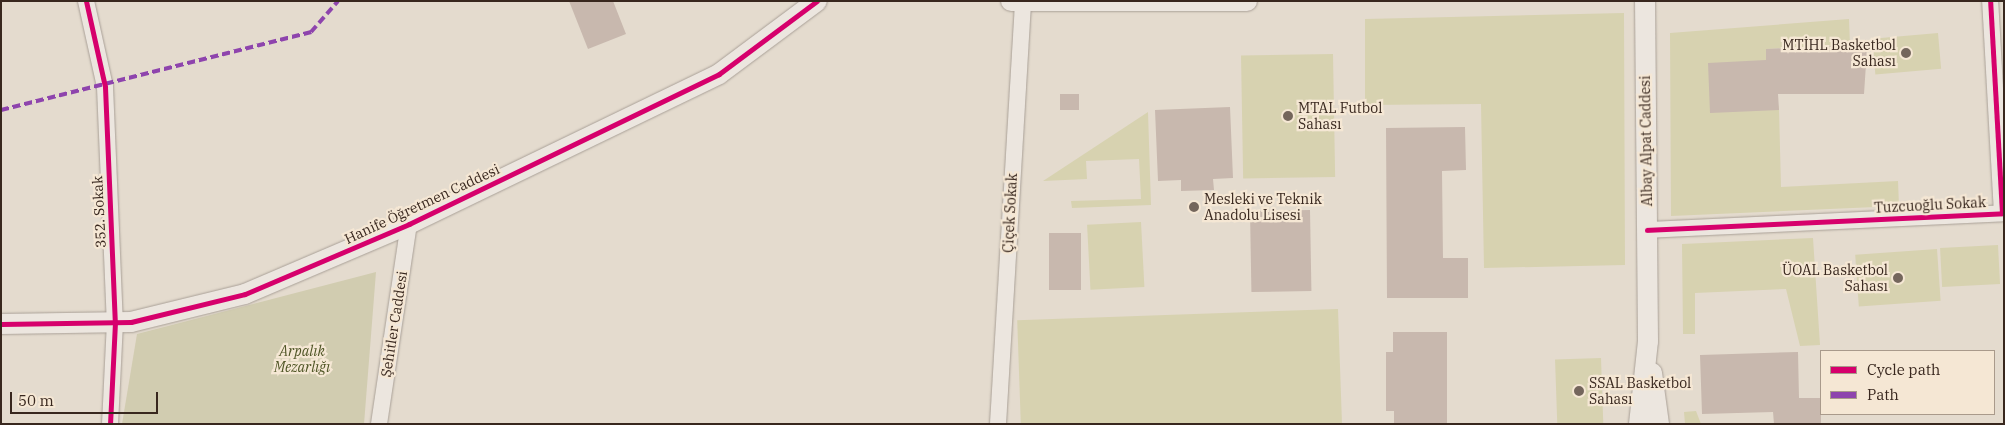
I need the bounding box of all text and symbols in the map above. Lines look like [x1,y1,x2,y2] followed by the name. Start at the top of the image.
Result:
[1782,37,1896,70] place label: MTİHL Basketbol Sahası
[1900,47,1912,59] marker: MTİHL Basketbol Sahası
[1636,75,1656,207] street label: Albay Alpat Caddesi
[1298,100,1382,132] place label: MTAL Futbol Sahası
[1282,110,1294,122] marker: MTAL Futbol Sahası
[342,161,502,247] street label: Hanife Öğretmen Caddesi
[1000,173,1020,253] street label: Çiçek Sokak
[89,175,109,249] street label: 352. Sokak
[1204,191,1322,223] place label: Mesleki ve Teknik Anadolu Lisesi
[1874,194,1986,216] street label: Tuzcuoğlu Sokak
[1188,201,1200,213] marker: Mesleki ve Teknik Anadolu Lisesi
[1782,262,1888,294] place label: ÜOAL Basketbol Sahası
[377,270,411,378] street label: Şehitler Caddesi
[1892,272,1904,284] marker: ÜOAL Basketbol Sahası
[274,343,330,376] park label: Arpalık Mezarlığı
[1820,350,1995,415] legend
[1867,360,1940,379] text: Cycle path
[1589,375,1691,408] place label: SSAL Basketbol Sahası
[12,382,160,414] scale bar
[1573,385,1585,397] marker: SSAL Basketbol Sahası
[1867,385,1899,404] text: Path
[18,391,54,410] text: 50 m

